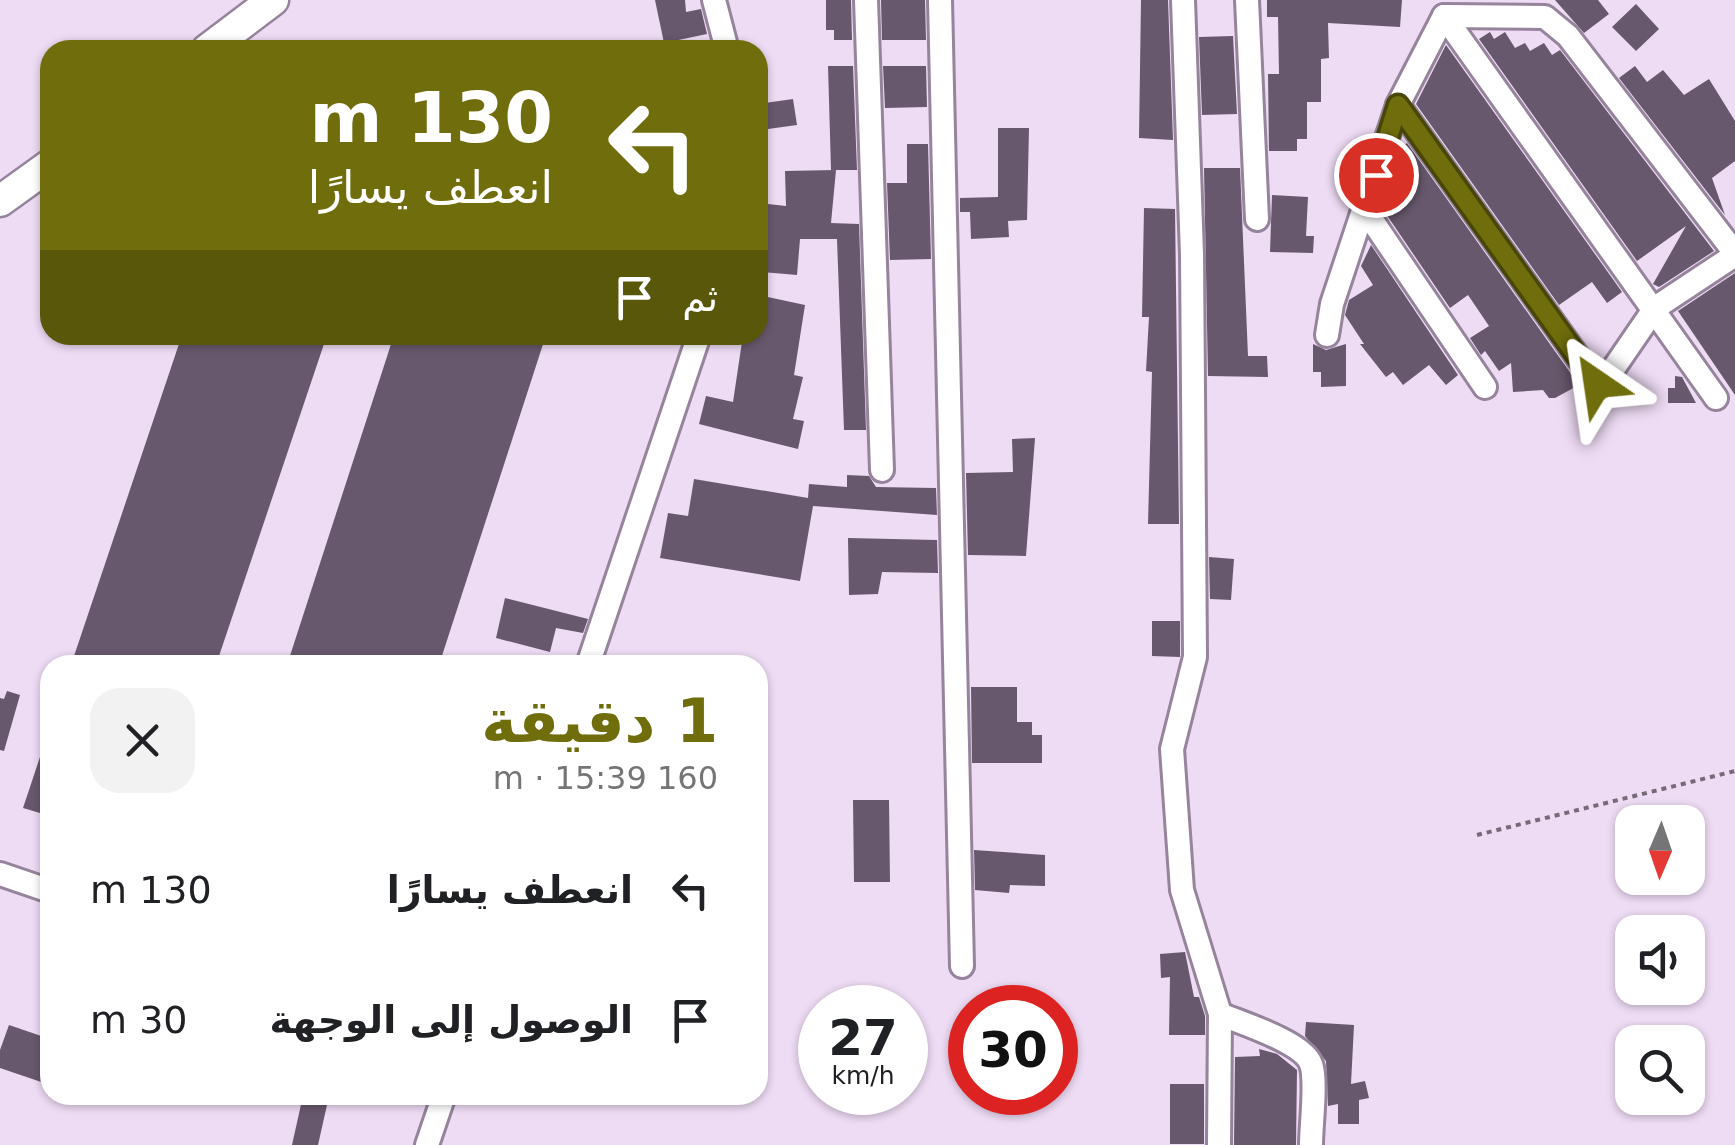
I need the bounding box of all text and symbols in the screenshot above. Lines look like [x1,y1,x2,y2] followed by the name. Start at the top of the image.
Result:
[310,77,553,159] text: 130 m
[588,80,718,210] icon: left
[1334,133,1419,218] pin
[1349,148,1404,203] icon: arrive
[308,161,553,214] text: انعطف يسارًا
[607,270,662,325] icon: arrive
[682,276,718,320] text: ثم
[1545,332,1649,436] position arrow
[481,686,718,756] text: 1 دقيقة
[90,688,195,793] button: close
[493,759,718,797] text: 160 m · 15:39
[1615,805,1705,895] north arrow
[1615,805,1705,1115] map controls
[663,863,718,918] icon: left
[90,868,212,912] text: 130 m
[387,868,633,912] text: انعطف يسارًا
[1615,915,1705,1005] button: sound
[948,985,1078,1115] speed limit sign: 30
[663,993,718,1048] icon: arrive
[90,998,187,1042] text: 30 m
[270,998,633,1042] text: الوصول إلى الوجهة
[828,1009,898,1067] text: 27
[1615,1025,1705,1115] button: search
[831,1061,895,1090] text: km/h

